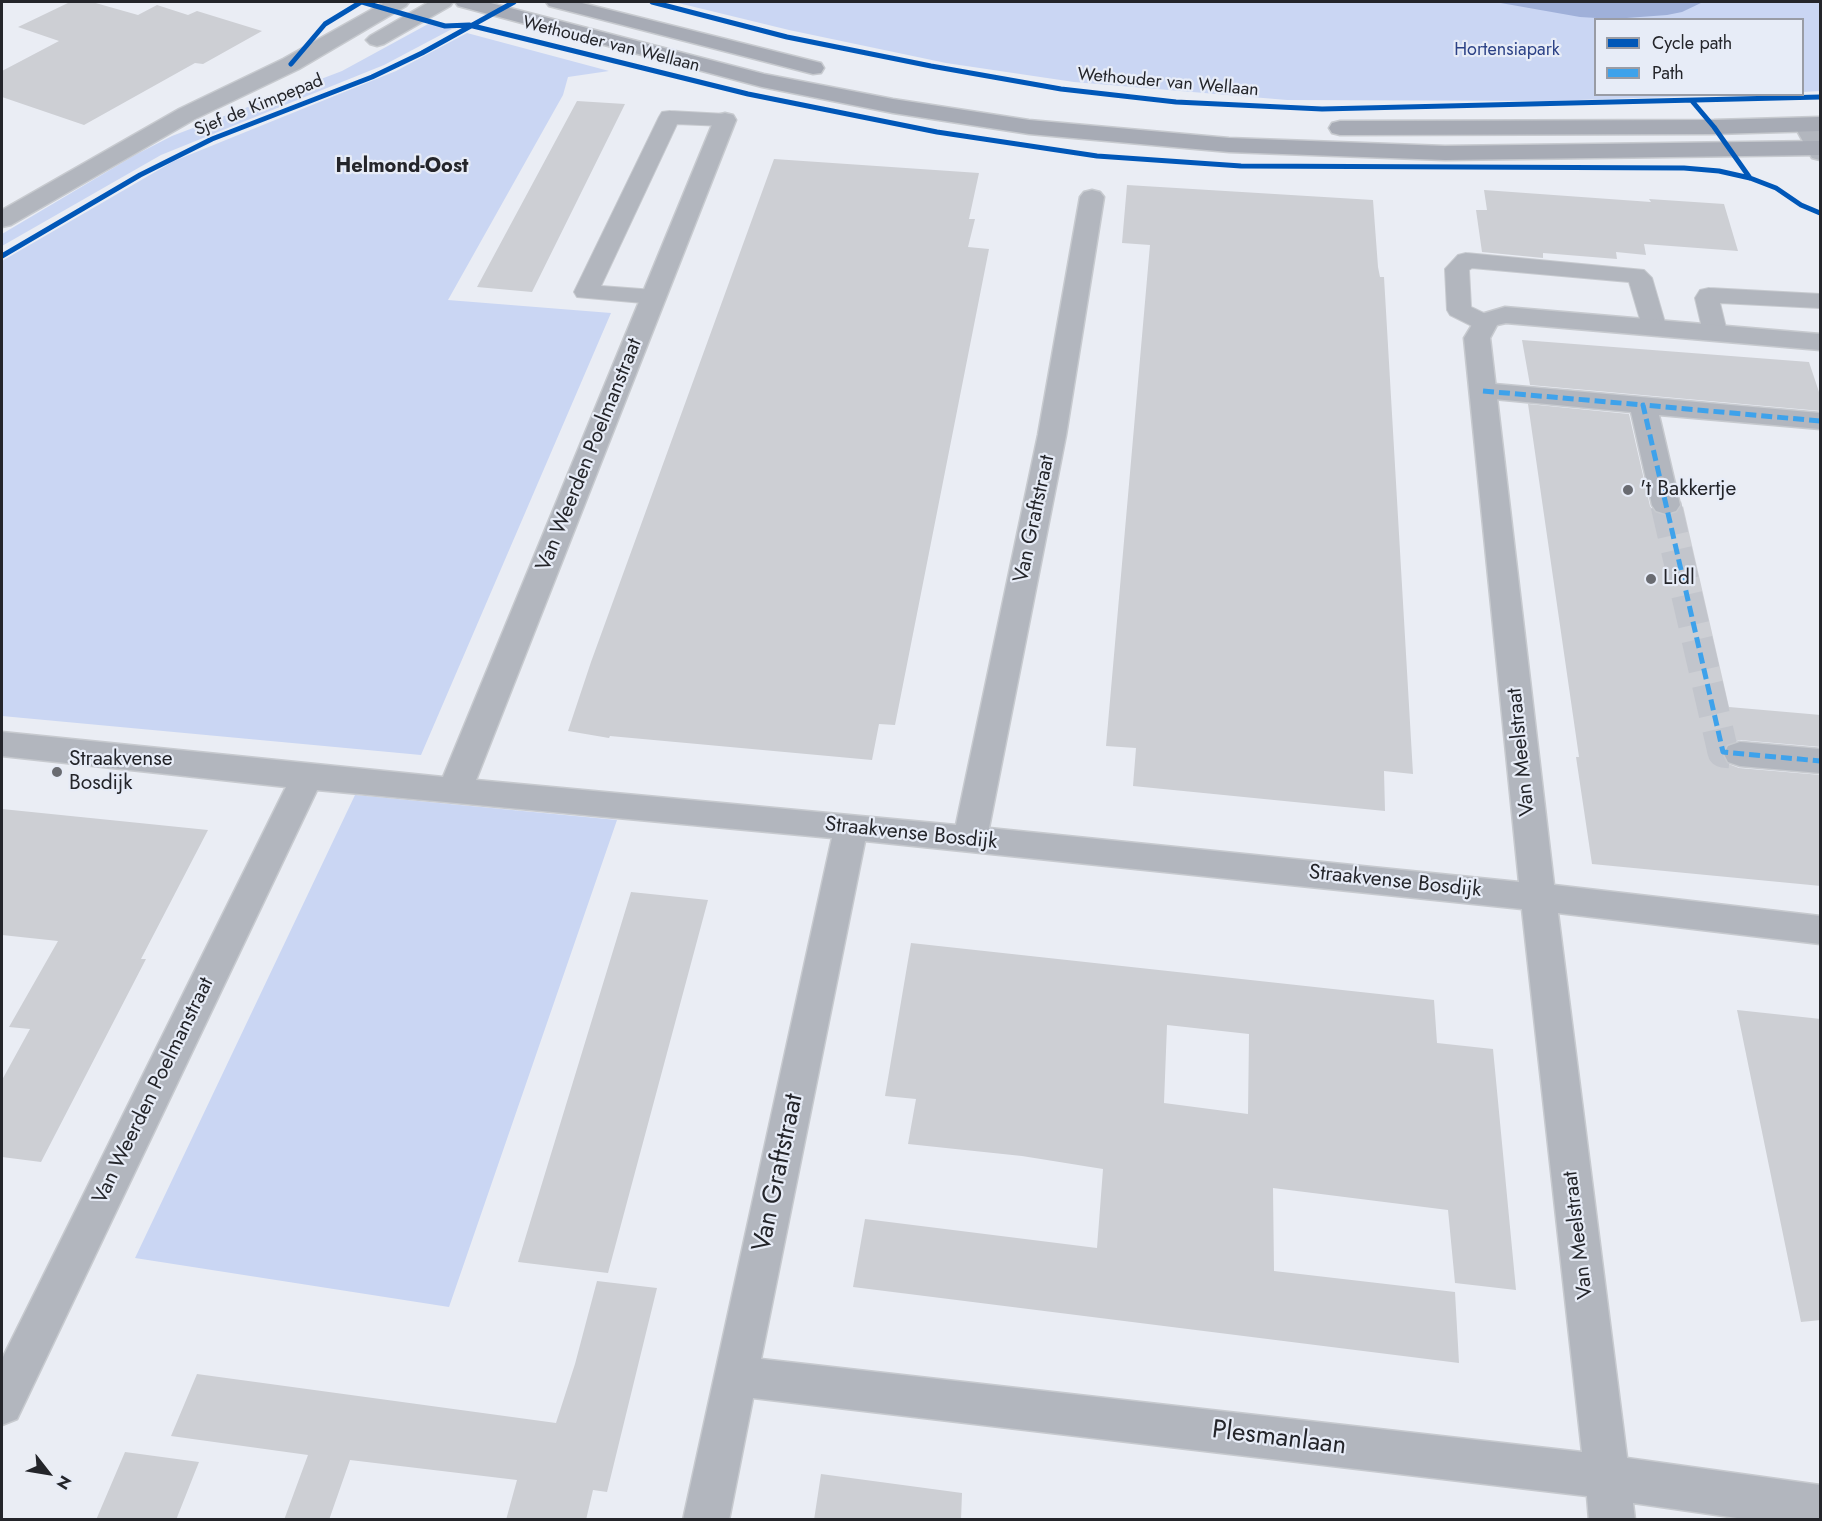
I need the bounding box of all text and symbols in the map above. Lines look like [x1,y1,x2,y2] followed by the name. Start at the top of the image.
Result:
[520,13,702,77] street label: Wethouder van Wellaan
[1594,18,1804,96] legend
[1652,30,1732,56] text: Cycle path
[1454,40,1560,62] park label: Hortensiapark
[1652,60,1684,86] text: Path
[1076,64,1260,102] street label: Wethouder van Wellaan
[192,70,326,142] street label: Sjef de Kimpepad
[336,155,468,179] district label: Helmond-Oost
[532,335,648,575] street label: Van Weerden Poelmanstraat
[1009,453,1061,585] street label: Van Graftstraat
[1640,477,1736,503] place label: 't Bakkertje
[1621,483,1635,497] marker: 't Bakkertje
[1663,566,1695,592] place label: Lidl
[1644,572,1658,586] marker: Lidl
[1503,687,1541,817] street label: Van Meelstraat
[69,747,173,797] place label: Straakvense Bosdijk
[50,765,64,779] marker: Straakvense Bosdijk
[823,812,999,856] street label: Straakvense Bosdijk
[1307,860,1483,904] street label: Straakvense Bosdijk
[88,974,220,1208] street label: Van Weerden Poelmanstraat
[747,1091,811,1255] street label: Van Graftstraat
[1559,1170,1599,1300] street label: Van Meelstraat
[1210,1415,1348,1463] street label: Plesmanlaan
[18,1443,78,1503] north arrow
[51,1471,77,1494] text: N

